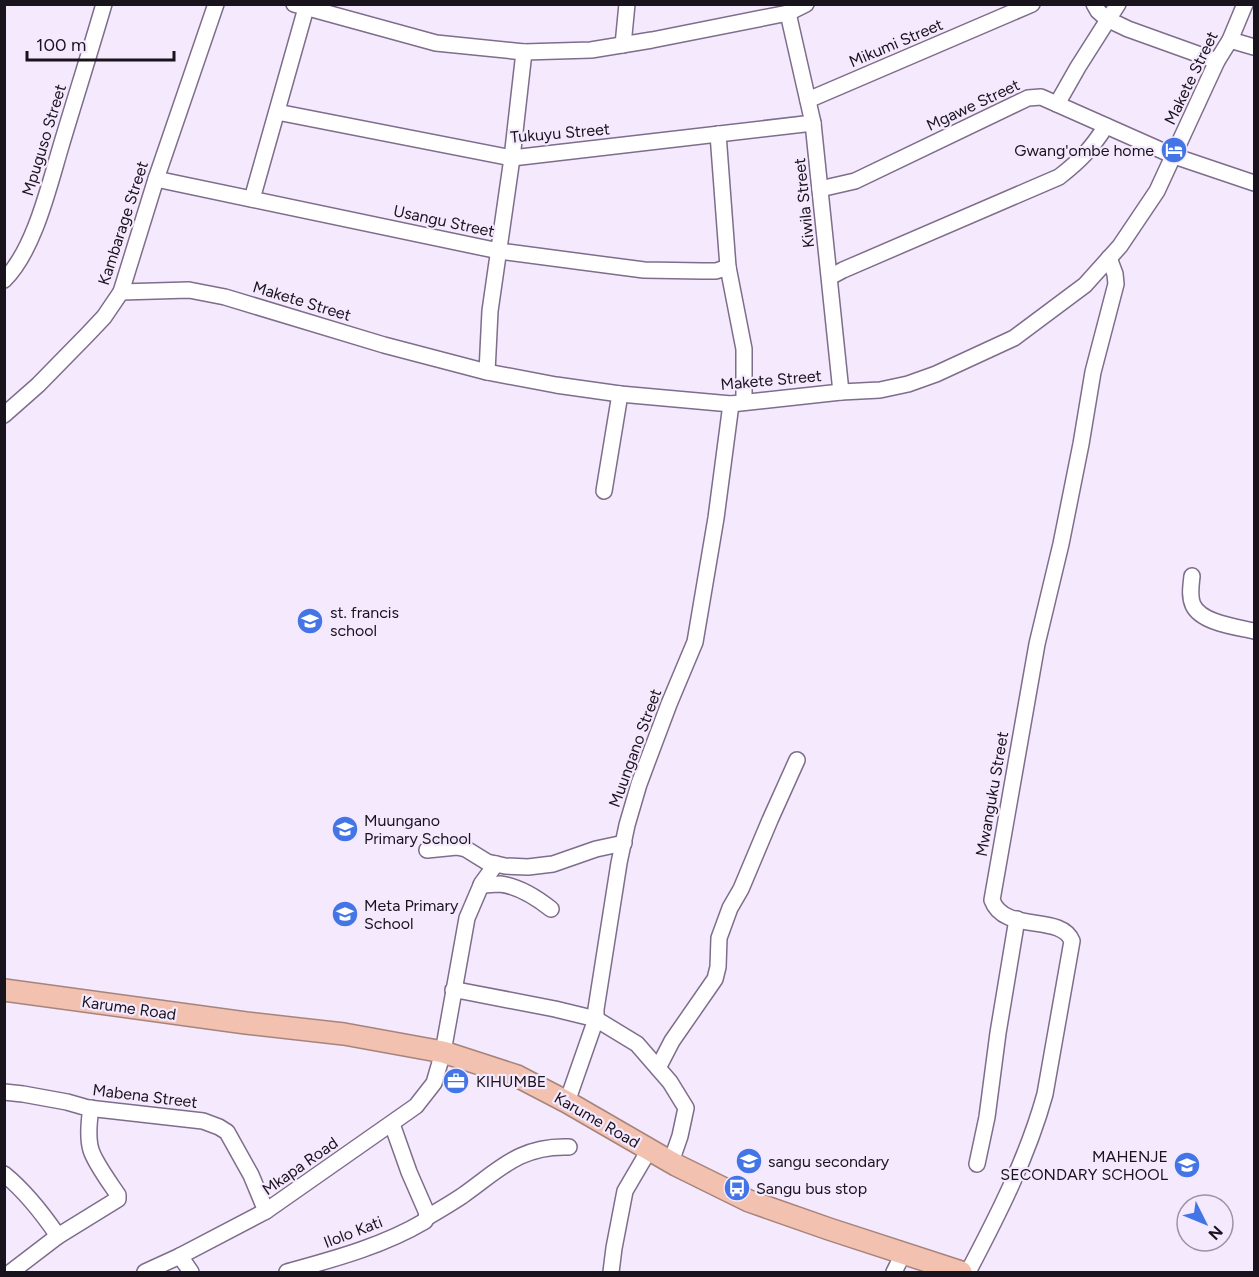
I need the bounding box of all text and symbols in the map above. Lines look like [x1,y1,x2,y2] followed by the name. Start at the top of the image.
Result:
[846,15,946,71] street label: Mikumi Street
[27,24,174,62] scale bar
[1160,28,1222,128] street label: Makete Street
[36,34,86,56] text: 100 m
[923,75,1023,135] street label: Mgawe Street
[18,82,70,198] street label: Mpuguso Street
[509,119,611,147] street label: Tukuyu Street
[1159,135,1189,165] hotel icon: Gwang'ombe home
[1014,141,1154,160] place label: Gwang'ombe home
[790,157,818,249] street label: Kiwila Street
[94,159,152,287] street label: Kambarage Street
[392,201,496,241] street label: Usangu Street
[251,277,353,325] street label: Makete Street
[720,366,822,394] street label: Makete Street
[330,603,399,640] place label: st. francis school
[295,606,325,636] school or university icon: st. francis school
[605,686,665,810] street label: Muungano Street
[972,730,1012,858] street label: Mwanguku Street
[364,811,471,848] place label: Muungano Primary School
[330,814,360,844] school or university icon: Muungano Primary School
[364,896,459,933] place label: Meta Primary School
[330,899,360,929] school or university icon: Meta Primary School
[81,992,177,1024] street label: Karume Road
[441,1066,471,1096] office icon: KIHUMBE
[476,1072,546,1091] place label: KIHUMBE
[91,1080,199,1112] street label: Mabena Street
[551,1088,643,1152] street label: Karume Road
[259,1133,341,1199] street label: Mkapa Road
[734,1146,764,1176] school or university icon: sangu secondary
[1000,1147,1169,1184] place label: MAHENJE SECONDARY SCHOOL
[1172,1150,1202,1180] school or university icon: MAHENJE SECONDARY SCHOOL
[768,1152,890,1171] place label: sangu secondary
[722,1173,752,1203] bus stop icon: Sangu bus stop
[756,1179,867,1198] place label: Sangu bus stop
[1175,1193,1235,1253] north arrow
[321,1212,385,1252] street label: Ilolo Kati
[1204,1222,1227,1244] text: N

